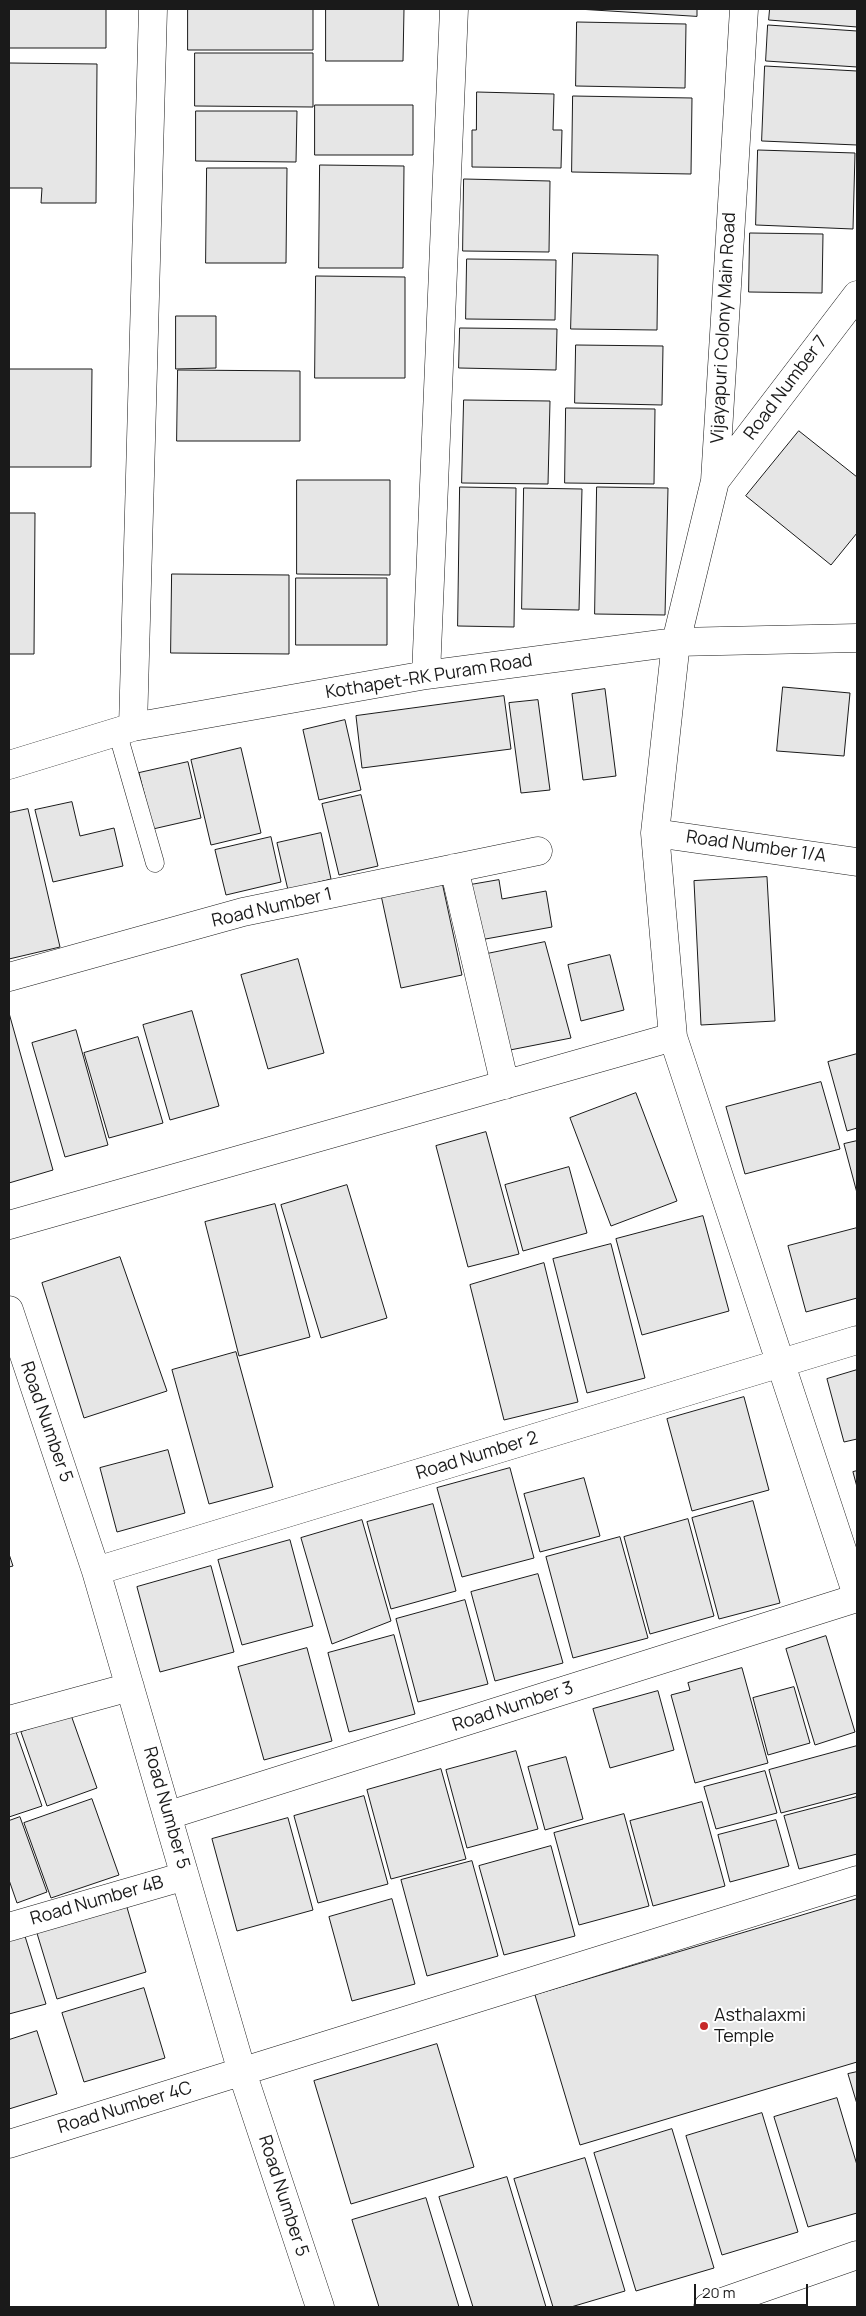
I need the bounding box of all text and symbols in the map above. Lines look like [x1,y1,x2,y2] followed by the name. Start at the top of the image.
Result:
[707,212,741,444] street label: Vijayapuri Colony Main Road
[740,332,832,444] street label: Road Number 7
[324,650,534,704] street label: Kothapet-RK Puram Road
[685,826,827,868] street label: Road Number 1/A
[210,884,334,932] street label: Road Number 1
[15,1359,77,1485] street label: Road Number 5
[414,1427,540,1485] street label: Road Number 2
[450,1677,576,1737] street label: Road Number 3
[138,1744,194,1872] street label: Road Number 5
[28,1872,166,1930] street label: Road Number 4B
[714,2005,806,2048] place label: Asthalaxmi Temple
[698,2020,710,2032] marker: Asthalaxmi Temple
[55,2077,195,2139] street label: Road Number 4C
[253,2133,313,2259] street label: Road Number 5
[696,2274,810,2306] scale bar
[702,2282,735,2303] text: 20 m

